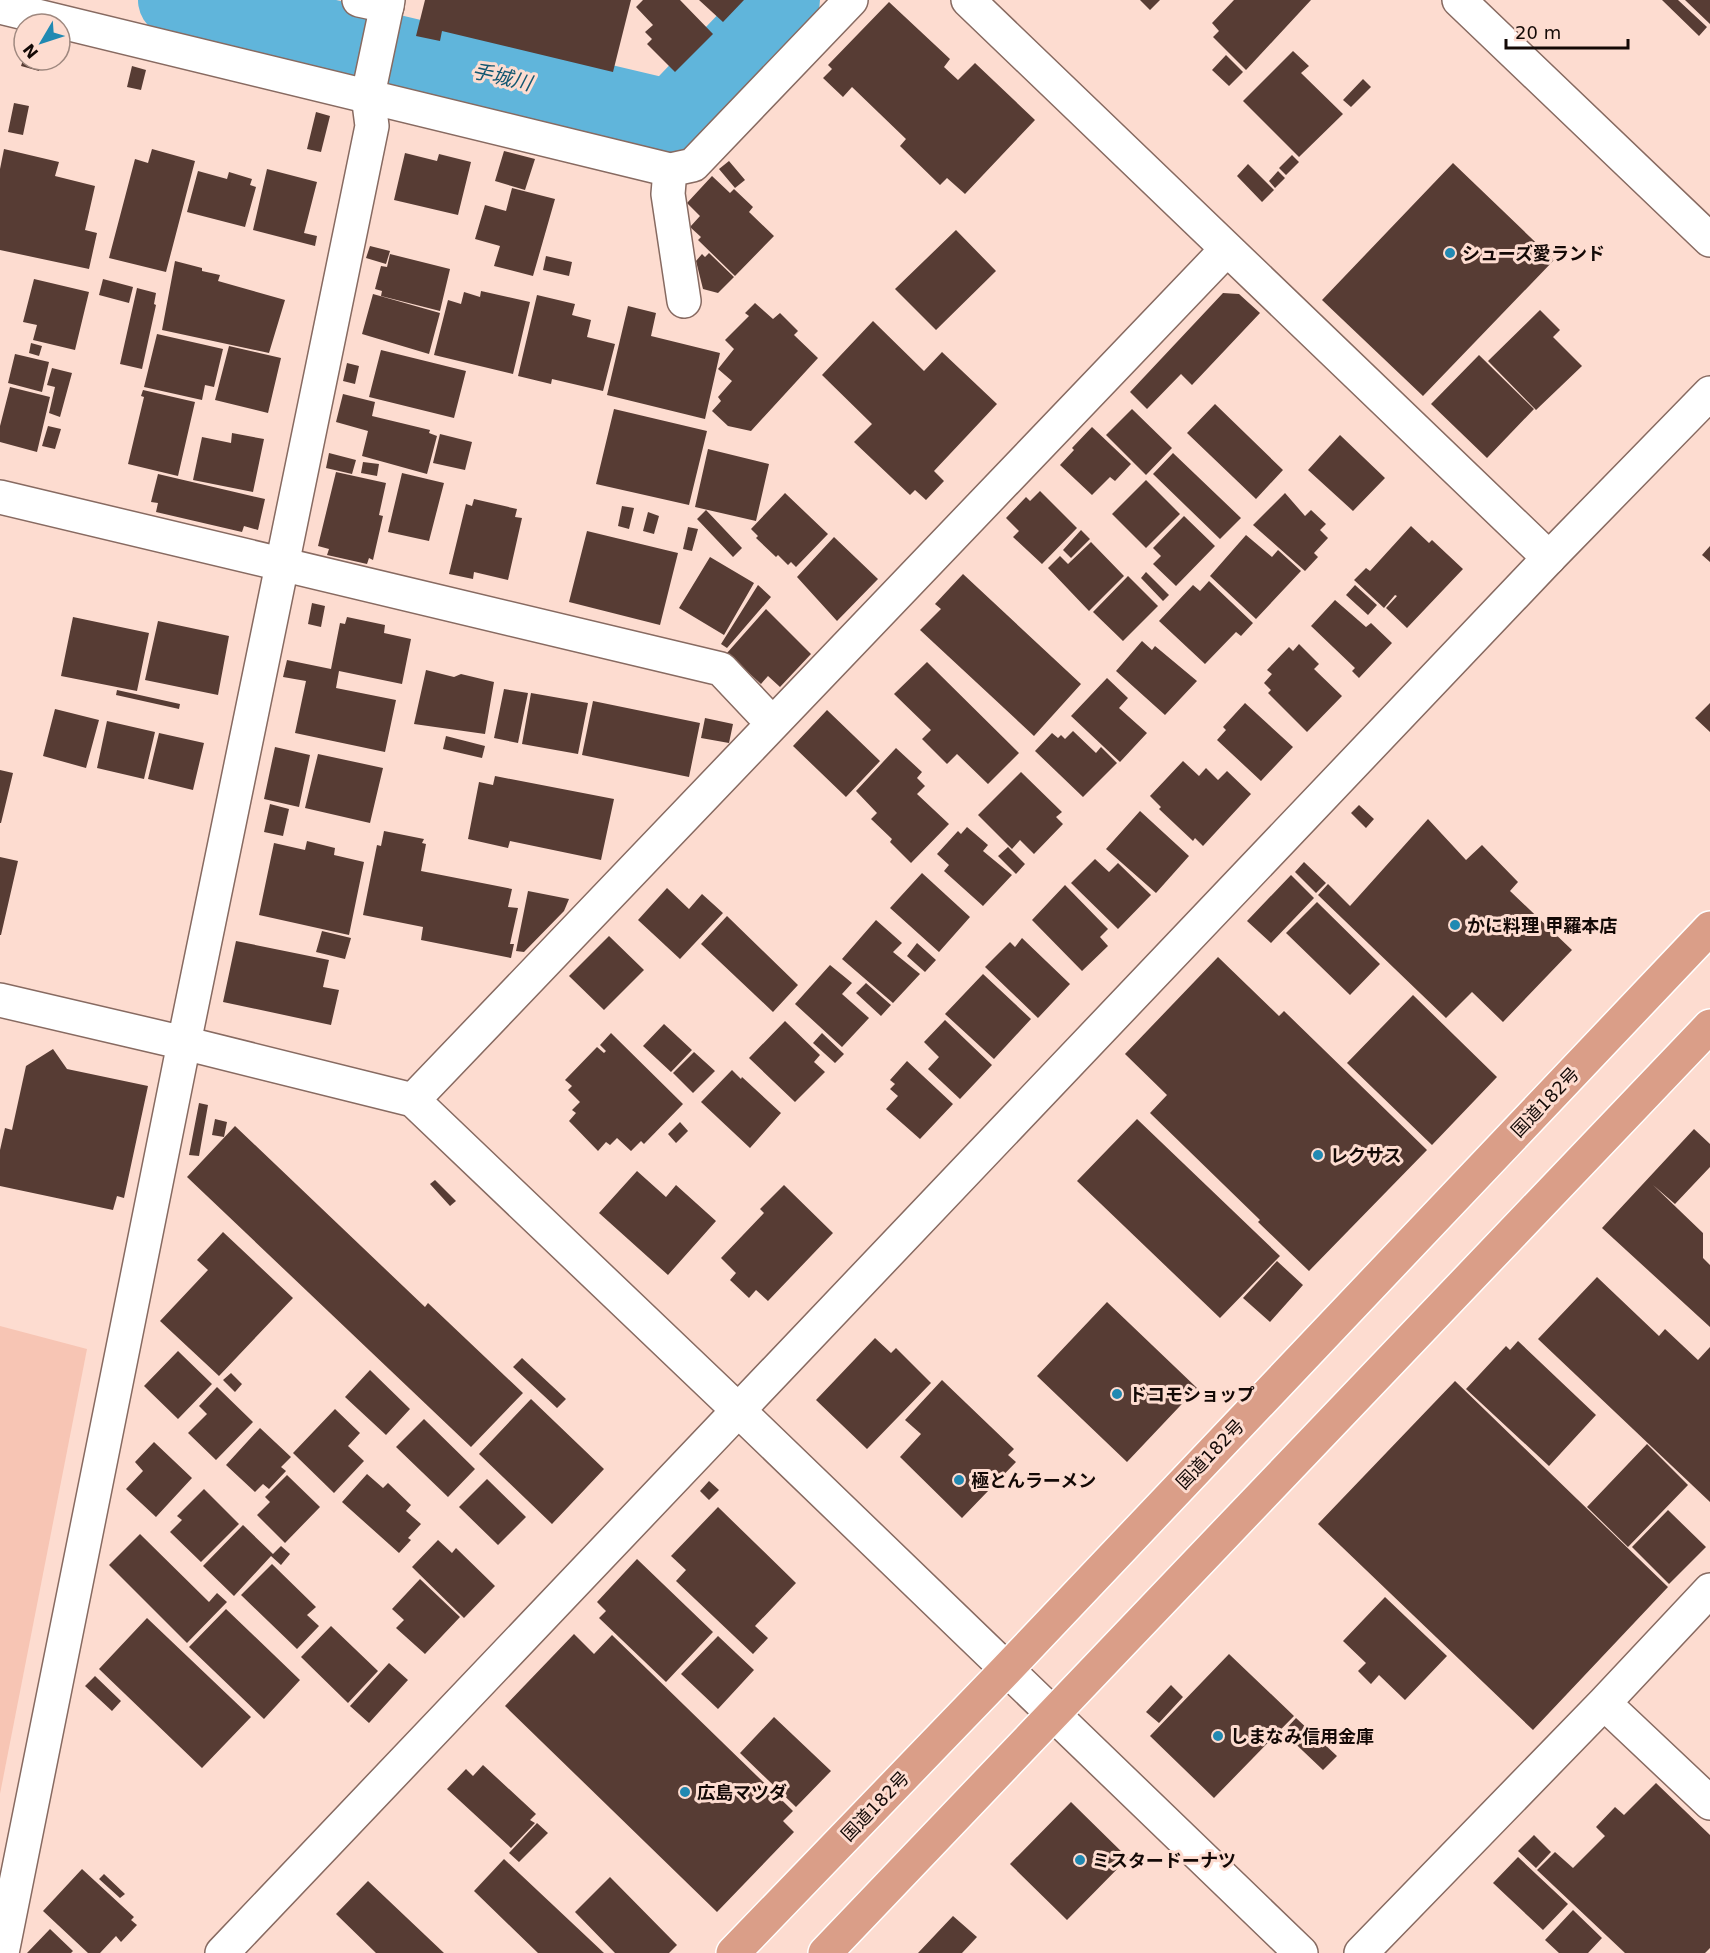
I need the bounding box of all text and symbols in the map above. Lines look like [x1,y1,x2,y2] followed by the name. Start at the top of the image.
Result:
[12,12,72,72] north arrow
[1506,12,1628,50] scale bar
[1515,22,1561,43] text: 20 m
[19,40,42,62] text: N
[470,59,536,96] water label: 手城川
[1462,243,1605,264] place label: シューズ愛ランド
[1443,246,1457,260] marker: シューズ愛ランド
[1467,915,1617,936] place label: かに料理 甲羅本店
[1448,918,1462,932] marker: かに料理 甲羅本店
[1507,1063,1583,1141] street label: 国道182号
[1330,1145,1402,1166] place label: レクサス
[1311,1148,1325,1162] marker: レクサス
[1129,1384,1255,1405] place label: ドコモショップ
[1110,1387,1124,1401] marker: ドコモショップ
[1172,1415,1248,1493] street label: 国道182号
[971,1470,1096,1491] place label: 極とんラーメン
[952,1473,966,1487] marker: 極とんラーメン
[1230,1726,1374,1747] place label: しまなみ信用金庫
[1211,1729,1225,1743] marker: しまなみ信用金庫
[837,1767,913,1845] street label: 国道182号
[697,1782,787,1803] place label: 広島マツダ
[678,1785,692,1799] marker: 広島マツダ
[1092,1850,1236,1871] place label: ミスタードーナツ
[1073,1853,1087,1867] marker: ミスタードーナツ

